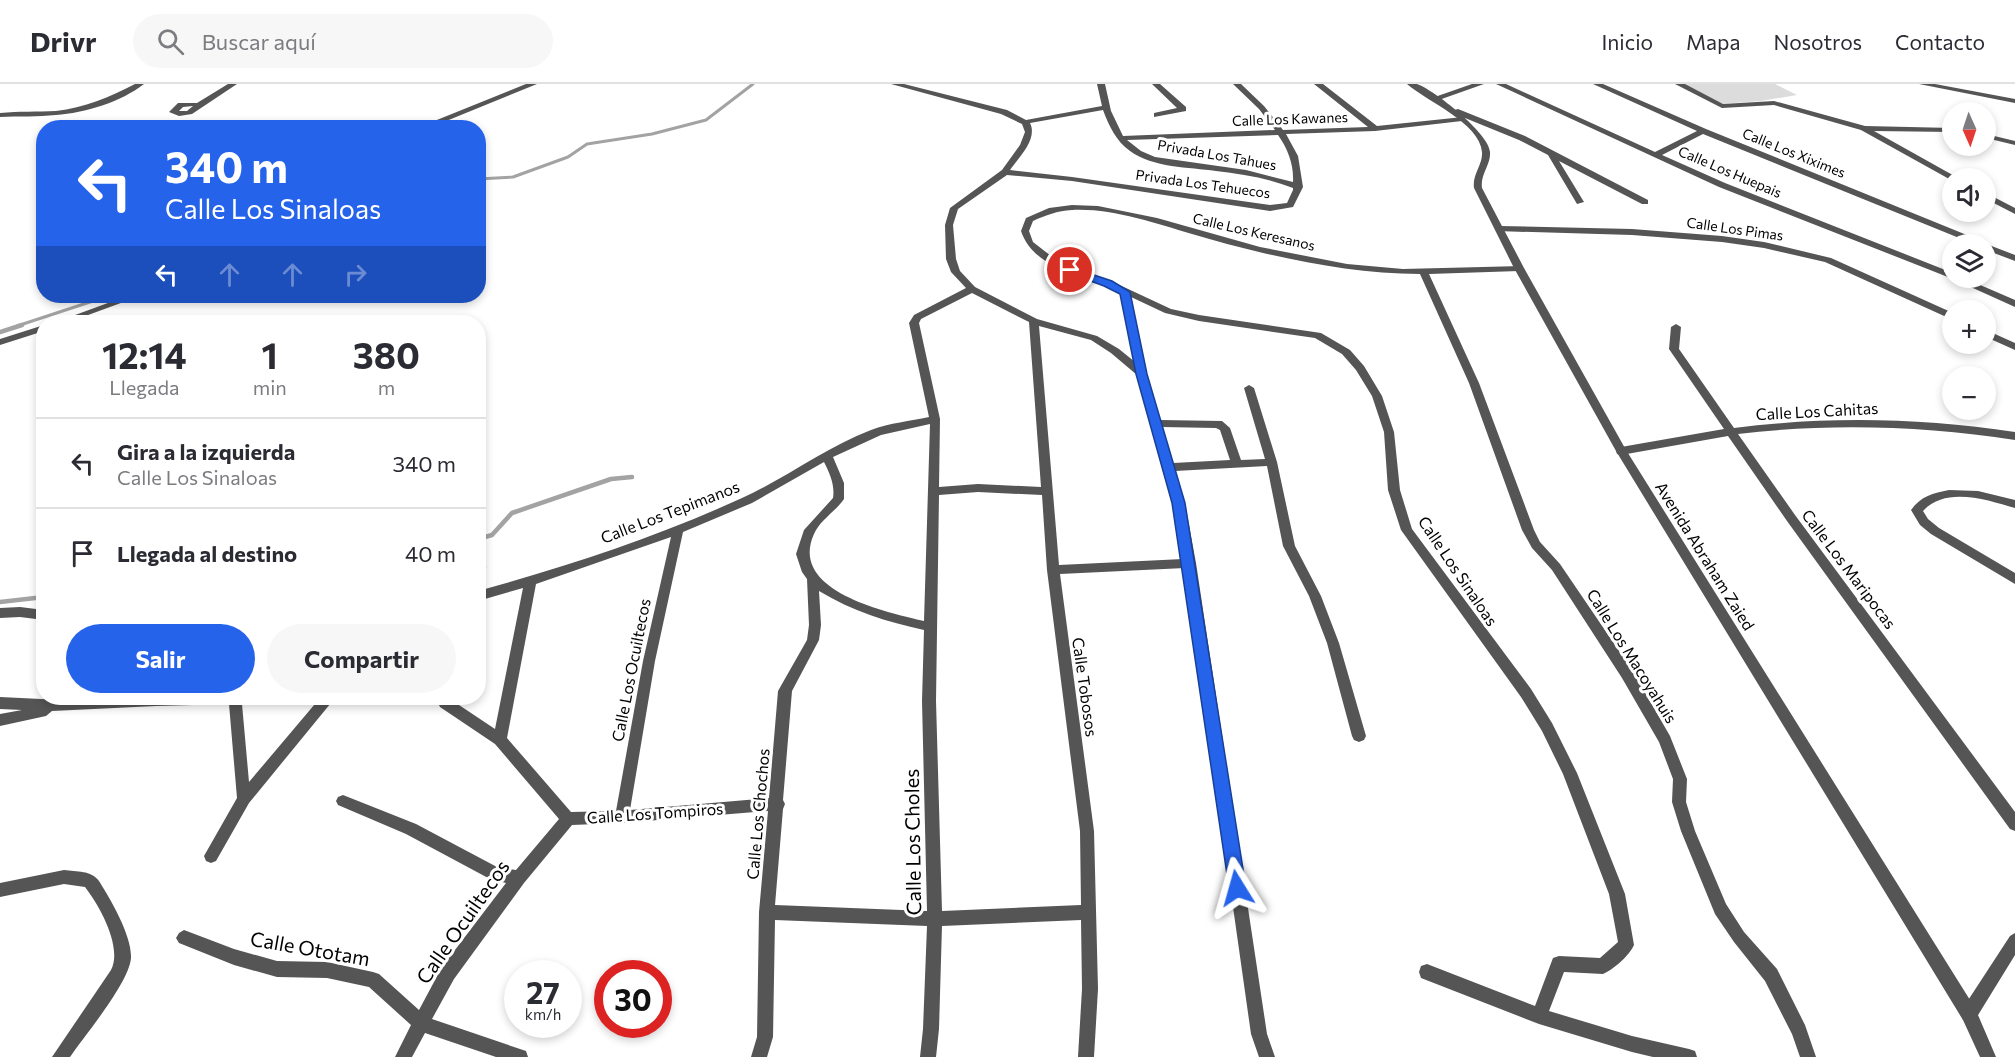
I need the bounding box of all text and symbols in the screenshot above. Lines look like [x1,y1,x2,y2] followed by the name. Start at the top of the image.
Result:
[133,14,553,68] search box
[30,24,97,58] text: Drivr
[154,25,187,58] icon: search
[202,28,316,55] text: Buscar aquí
[1601,29,1653,54] text: Inicio
[1686,29,1740,54] text: Mapa
[1773,29,1862,54] text: Nosotros
[1895,29,1985,54] text: Contacto
[1942,102,1996,156] north arrow
[1942,102,1996,420] map controls
[1232,108,1348,129] street label: Calle Los Kawanes
[1740,124,1848,181] street label: Calle Los Xiximes
[1156,136,1278,173] street label: Privada Los Tahues
[165,140,288,192] text: 340 m
[1676,142,1784,201] street label: Calle Los Huepais
[66,144,144,222] icon: left
[1135,166,1271,201] street label: Privada Los Tehuecos
[1942,168,1996,222] button: sound
[165,192,381,225] text: Calle Los Sinaloas
[1191,209,1317,254] street label: Calle Los Keresanos
[1686,213,1785,244] street label: Calle Los Pimas
[1942,234,1996,288] button: layers
[1044,244,1095,295] pin
[1053,253,1086,286] icon: arrive
[150,258,183,291] icon: left
[213,258,246,291] icon: ahead
[276,258,309,291] icon: ahead
[339,258,372,291] icon: right
[1942,300,1996,354] button: +
[102,332,187,376] text: 12:14
[262,332,278,376] text: 1
[353,332,420,376] text: 380
[1942,366,1996,420] button: −
[109,375,179,399] text: Llegada
[253,375,287,399] text: min
[378,375,395,399] text: m
[1755,398,1879,423] street label: Calle Los Cahitas
[117,438,295,465] text: Gira a la izquierda
[66,447,99,480] icon: left
[392,450,456,477] text: 340 m
[117,465,277,489] text: Calle Los Sinaloas
[598,476,742,547] street label: Calle Los Tepimanos
[1652,478,1759,633] street label: Avenida Abraham Zaied
[1798,505,1900,632] street label: Calle Los Maripocas
[1415,512,1502,629] street label: Calle Los Sinaloas
[66,537,99,570] icon: arrive
[117,540,297,567] text: Llegada al destino
[405,540,456,567] text: 40 m
[1583,585,1681,726] street label: Calle Los Macoyahuis
[607,597,654,743] street label: Calle Los Ocuiltecos
[66,624,255,693] button: Salir
[267,624,456,693] button: Compartir
[1069,636,1102,738] street label: Calle Tobosos
[742,748,773,880] street label: Calle Los Chochos
[899,768,925,916] street label: Calle Los Choles
[586,798,724,827] street label: Calle Los Tompiros
[411,855,514,988] street label: Calle Ocuiltecos
[1205,856,1269,920] position arrow
[249,926,372,970] street label: Calle Ototam
[594,960,672,1038] speed limit sign: 30
[526,973,560,1010] text: 27
[525,1005,561,1023] text: km/h

